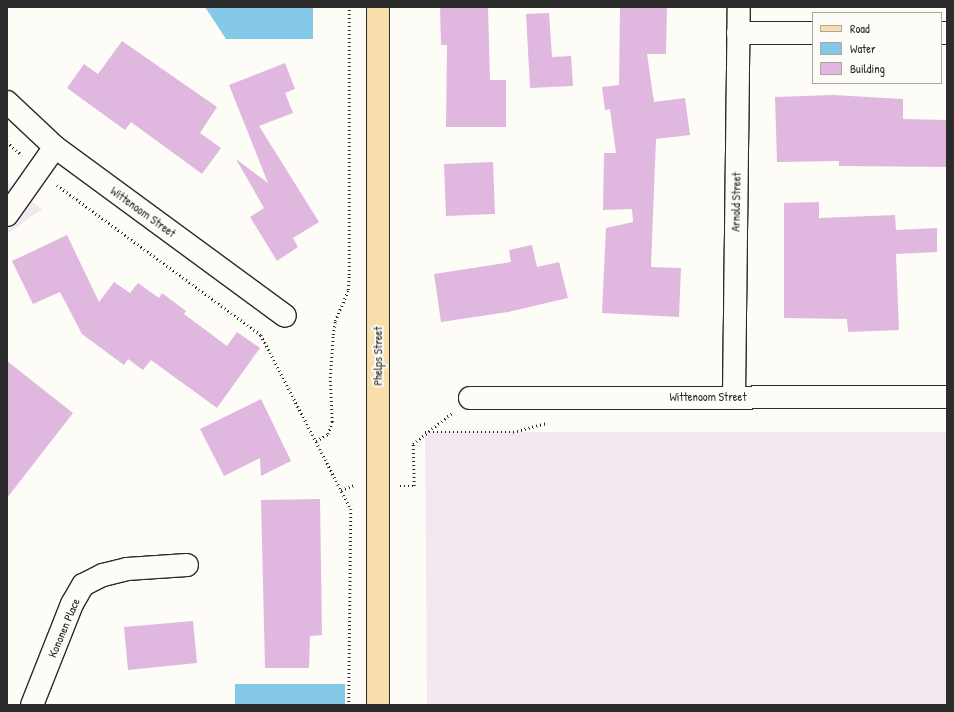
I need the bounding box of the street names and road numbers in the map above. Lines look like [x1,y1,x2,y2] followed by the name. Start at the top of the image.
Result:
[728,172,744,232] street label: Arnold Street
[108,184,178,240] street label: Wittenoom Street
[371,326,385,386] street label: Phelps Street
[669,390,747,404] street label: Wittenoom Street
[45,596,83,660] street label: Kononen Place

